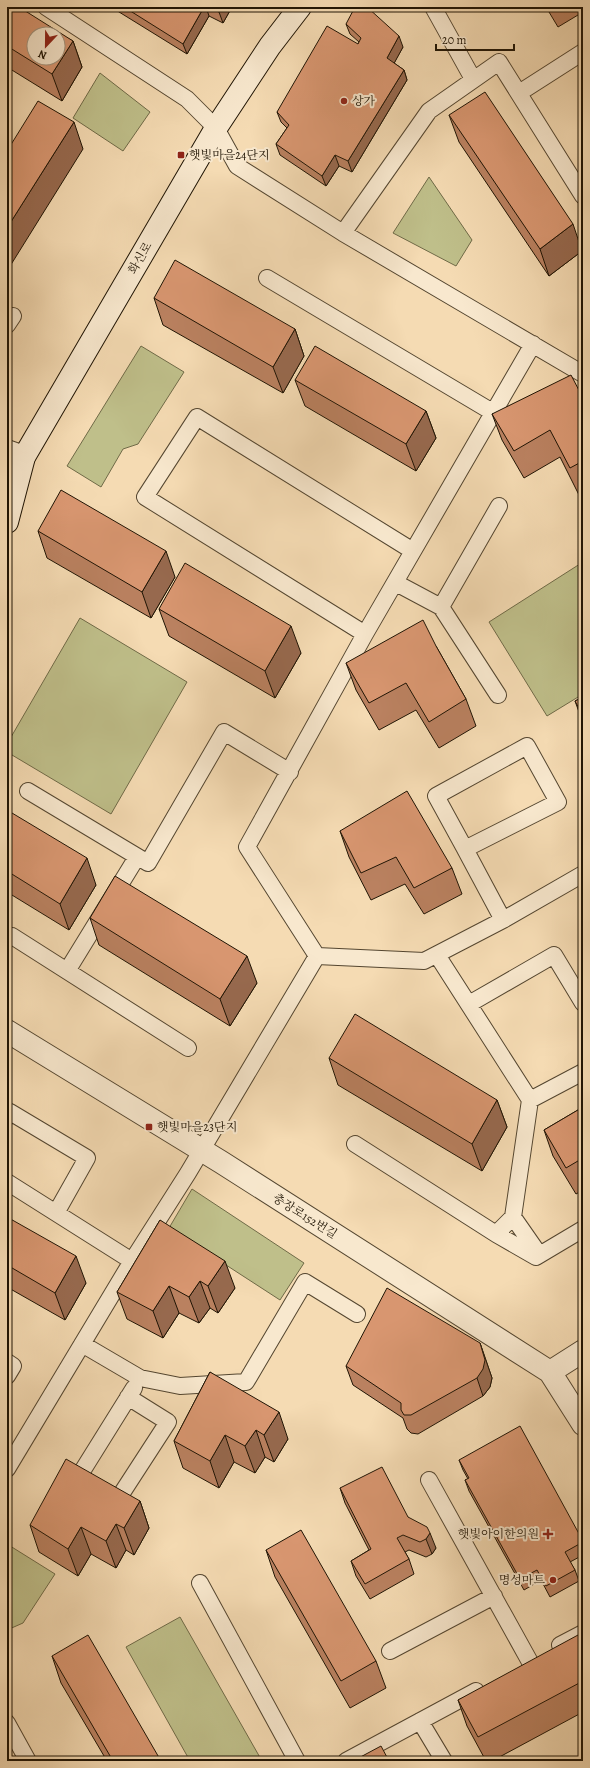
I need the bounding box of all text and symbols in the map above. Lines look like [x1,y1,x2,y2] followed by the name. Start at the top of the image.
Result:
[26,26,66,66] north arrow
[436,26,514,52] scale bar
[442,32,466,48] text: 20 m
[36,46,49,63] text: N
[352,93,376,109] place label: 상가
[339,96,349,106] marker: 상가
[189,147,270,163] place label: 햇빛마을24단지
[176,150,186,160] marker: 햇빛마을24단지
[124,239,156,277] street label: 화신로
[157,1119,237,1135] place label: 햇빛마을23단지
[144,1122,154,1132] marker: 햇빛마을23단지
[270,1190,340,1242] street label: 충장로152번길
[458,1526,539,1542] place label: 햇빛아이한의원
[542,1528,554,1540] marker: 햇빛아이한의원
[499,1572,545,1588] place label: 명성마트
[548,1575,558,1585] marker: 명성마트

